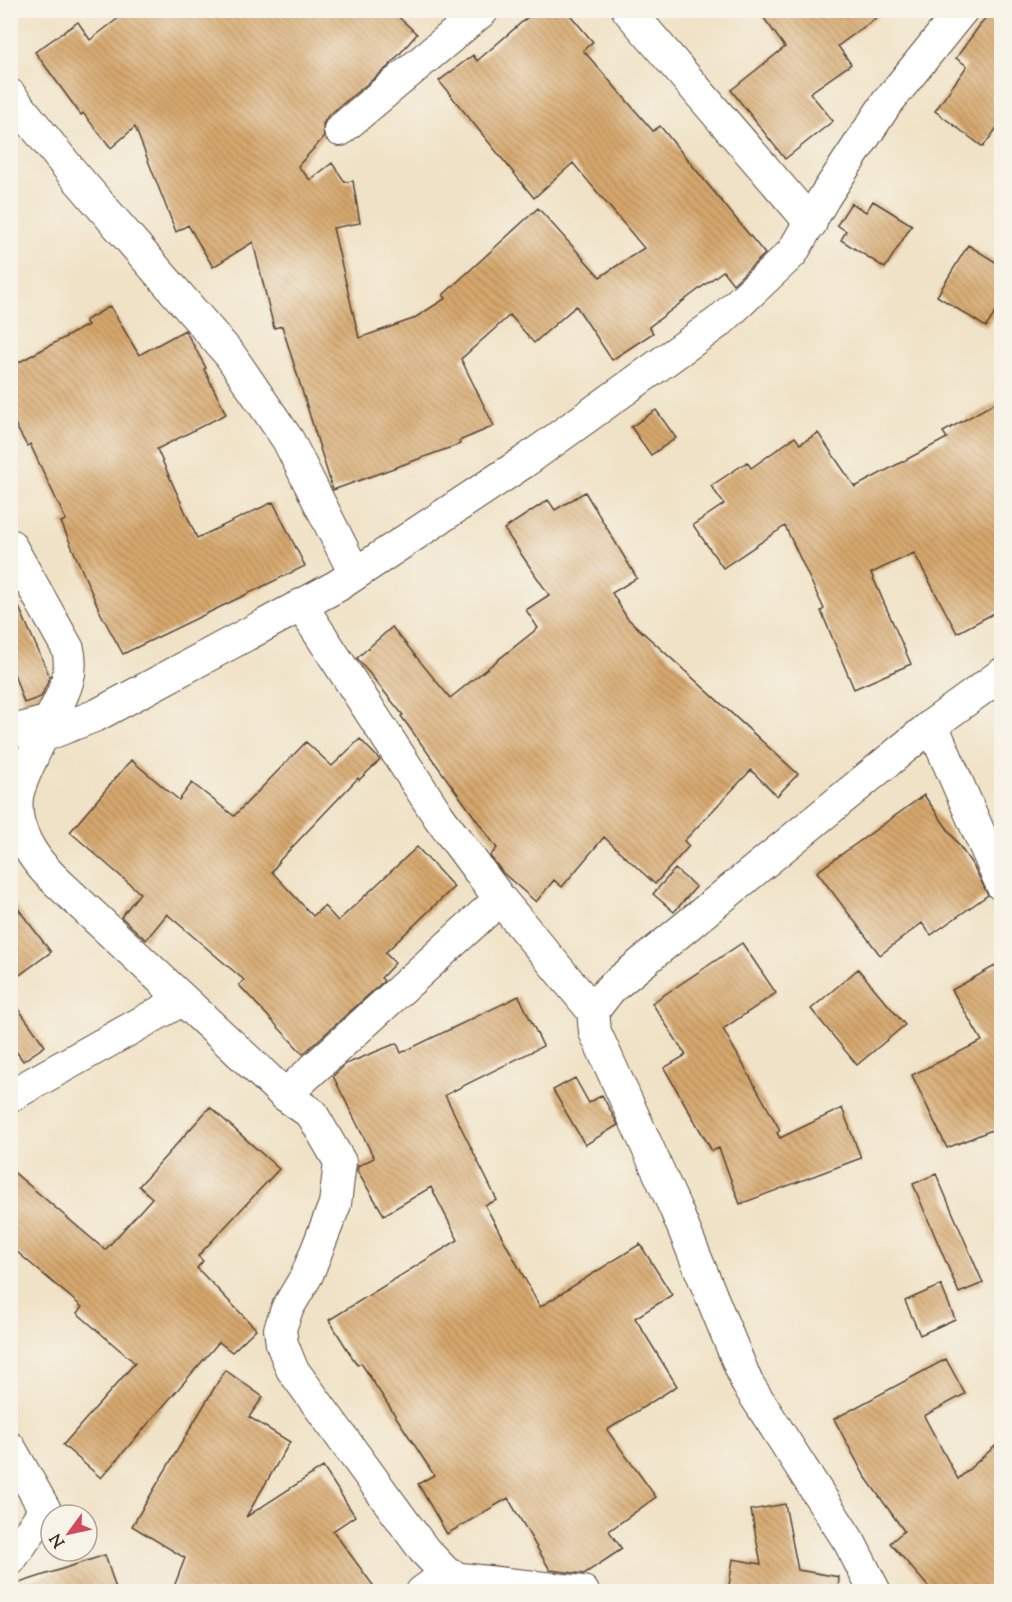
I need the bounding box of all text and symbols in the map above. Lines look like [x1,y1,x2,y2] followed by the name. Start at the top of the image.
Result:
[39,1503,99,1563] north arrow
[45,1528,72,1551] text: N

